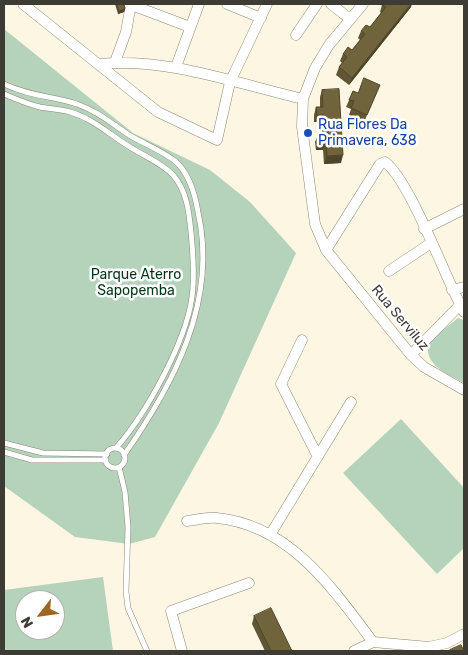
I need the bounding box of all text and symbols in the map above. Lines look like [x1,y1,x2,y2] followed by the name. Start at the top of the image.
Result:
[318,117,417,150] place label: Rua Flores Da Primavera, 638
[302,127,314,139] marker: Rua Flores Da Primavera, 638
[91,267,181,300] park label: Parque Aterro Sapopemba
[368,282,432,354] street label: Rua Serviluz
[15,590,65,640] north arrow
[18,614,37,631] text: N

